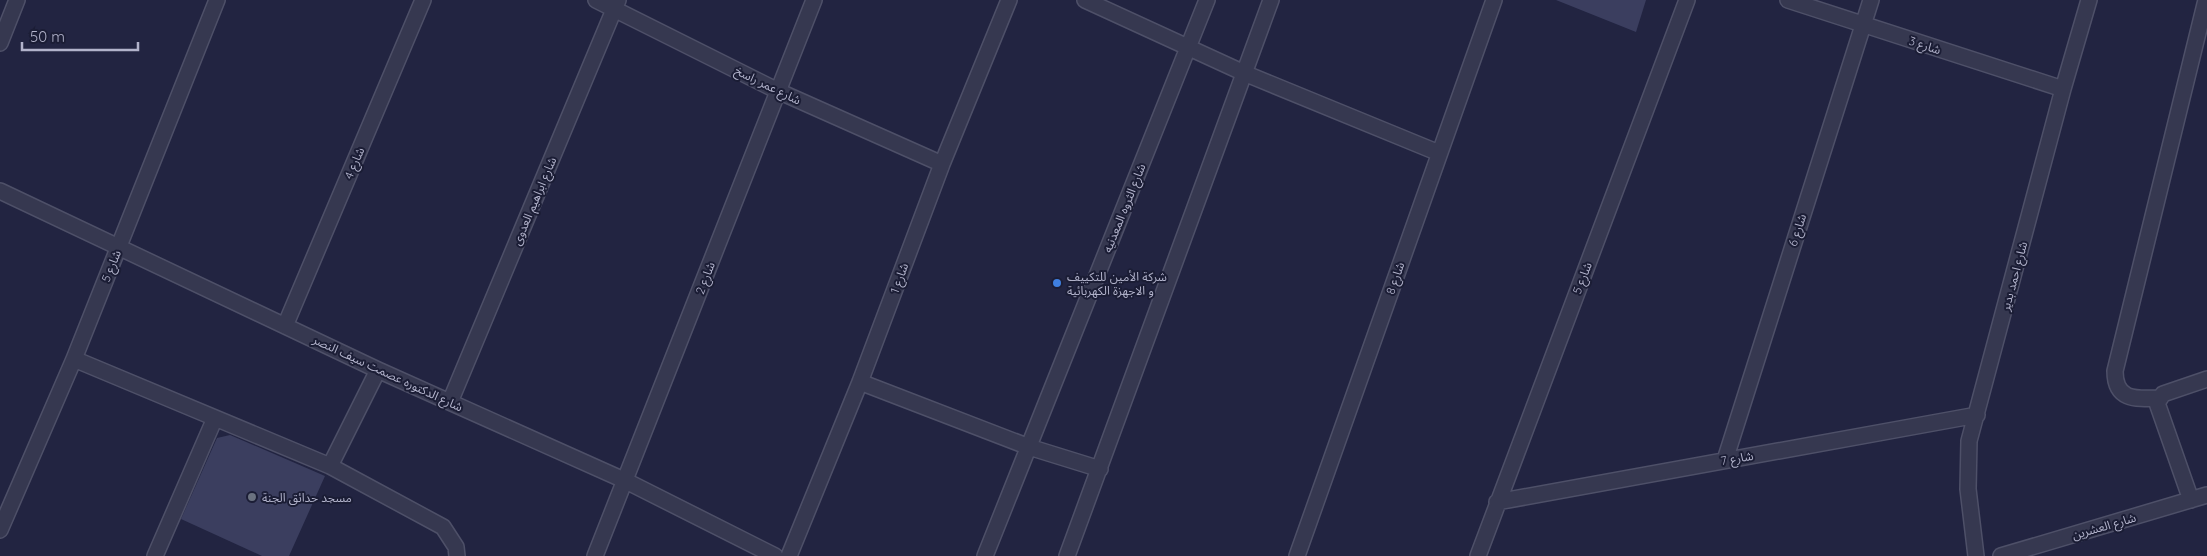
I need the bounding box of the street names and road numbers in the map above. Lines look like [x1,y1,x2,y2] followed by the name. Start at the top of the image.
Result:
[1906,33,1943,59] street label: شارع 3
[732,63,804,109] street label: شارع عمر راسخ
[341,145,369,182] street label: شارع 4
[509,155,561,248] street label: شارع ابراهيم العدوى
[1099,161,1150,255] street label: شارع الثروه المعدنيه
[1785,212,1811,249] street label: شارع 6
[1997,240,2032,314] street label: شارع احمد بدير
[98,248,126,285] street label: شارع 5
[692,260,720,297] street label: شارع 2
[1383,260,1409,297] street label: شارع 8
[1569,260,1597,297] street label: شارع 5
[887,261,913,296] street label: شارع 1
[309,331,465,416] street label: شارع الدكتوره عصمت سيف النصر
[1720,448,1755,470] street label: شارع 7
[2070,510,2138,544] street label: شارع العشرين

